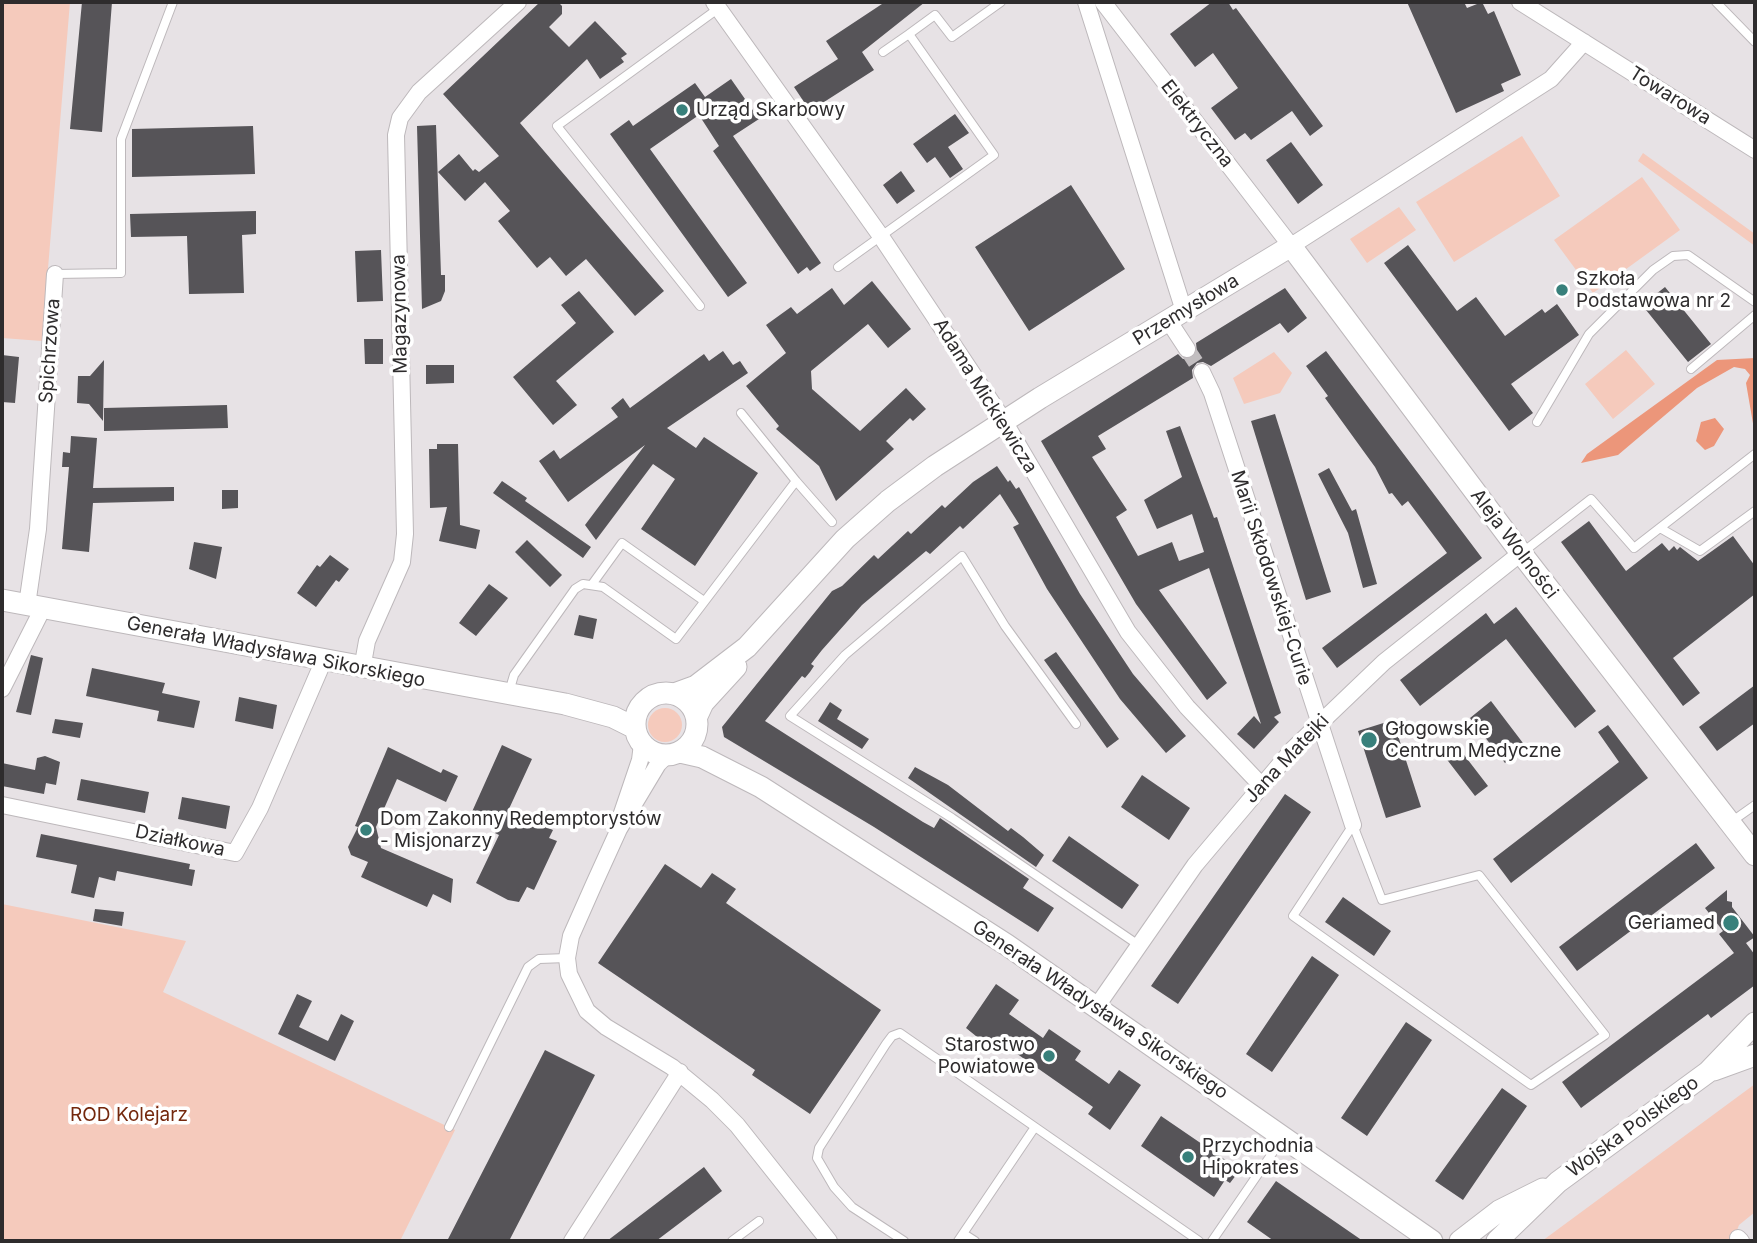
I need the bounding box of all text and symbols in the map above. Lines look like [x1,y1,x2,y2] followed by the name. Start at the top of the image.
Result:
[1625,62,1715,130] street label: Towarowa
[1156,76,1238,172] street label: Elektryczna
[696,99,845,121] place label: Urząd Skarbowy
[674,102,690,118] marker: Urząd Skarbowy
[388,254,412,374] street label: Magazynowa
[1576,268,1731,312] place label: Szkoła Podstawowa nr 2
[1129,269,1243,351] street label: Przemysłowa
[1554,282,1570,298] marker: Szkoła Podstawowa nr 2
[35,298,65,404] street label: Spichrzowa
[928,314,1042,478] street label: Adama Mickiewicza
[1225,468,1317,688] street label: Marii Skłodowskiej-Curie
[1465,485,1563,603] street label: Aleja Wolności
[125,612,427,692] street label: Generała Władysława Sikorskiego
[1240,710,1334,808] street label: Jana Matejki
[1385,718,1561,762] place label: Głogowskie Centrum Medyczne
[1359,730,1379,750] marker: Głogowskie Centrum Medyczne
[380,808,662,852] place label: Dom Zakonny Redemptorystów - Misjonarzy
[133,820,227,862] street label: Działkowa
[358,822,374,838] marker: Dom Zakonny Redemptorystów - Misjonarzy
[1628,912,1715,934] place label: Geriamed
[1721,913,1741,933] marker: Geriamed
[968,916,1232,1104] street label: Generała Władysława Sikorskiego
[938,1034,1035,1078] place label: Starostwo Powiatowe
[1041,1048,1057,1064] marker: Starostwo Powiatowe
[1563,1072,1703,1182] street label: Wojska Polskiego
[70,1104,188,1126] park label: ROD Kolejarz
[1202,1135,1314,1179] place label: Przychodnia Hipokrates
[1180,1149,1196,1165] marker: Przychodnia Hipokrates

